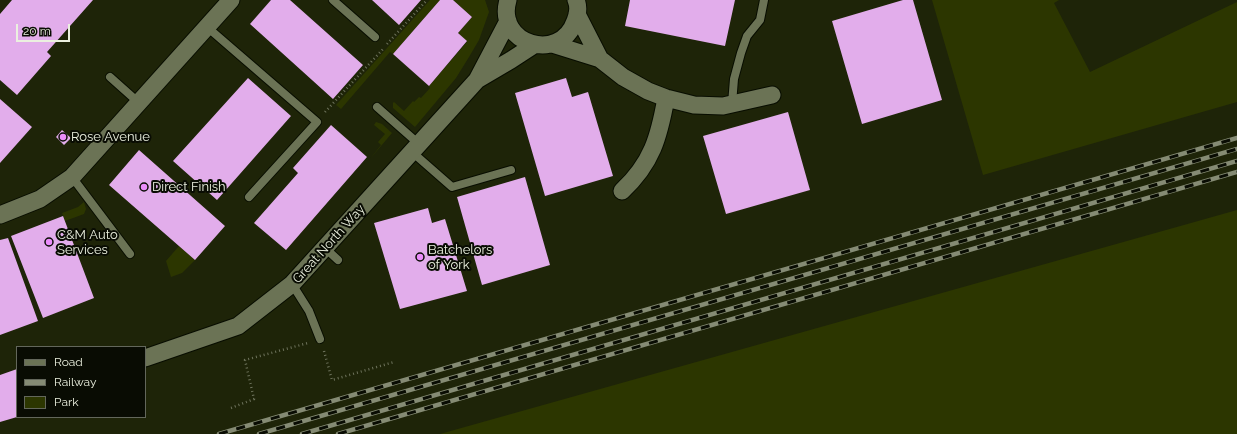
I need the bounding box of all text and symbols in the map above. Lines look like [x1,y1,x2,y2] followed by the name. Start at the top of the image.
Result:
[18,16,72,42] scale bar
[23,24,51,38] text: 20 m
[71,129,150,145] place label: Rose Avenue
[58,132,68,142] marker: Rose Avenue
[152,179,226,195] place label: Direct Finish
[139,182,149,192] marker: Direct Finish
[290,202,368,286] street label: Great North Way
[57,227,118,258] place label: C&M Auto Services
[44,237,54,247] marker: C&M Auto Services
[428,242,492,273] place label: Batchelors of York
[415,252,425,262] marker: Batchelors of York
[16,346,146,418] legend
[54,355,83,369] text: Road
[54,375,96,389] text: Railway
[54,395,79,409] text: Park

